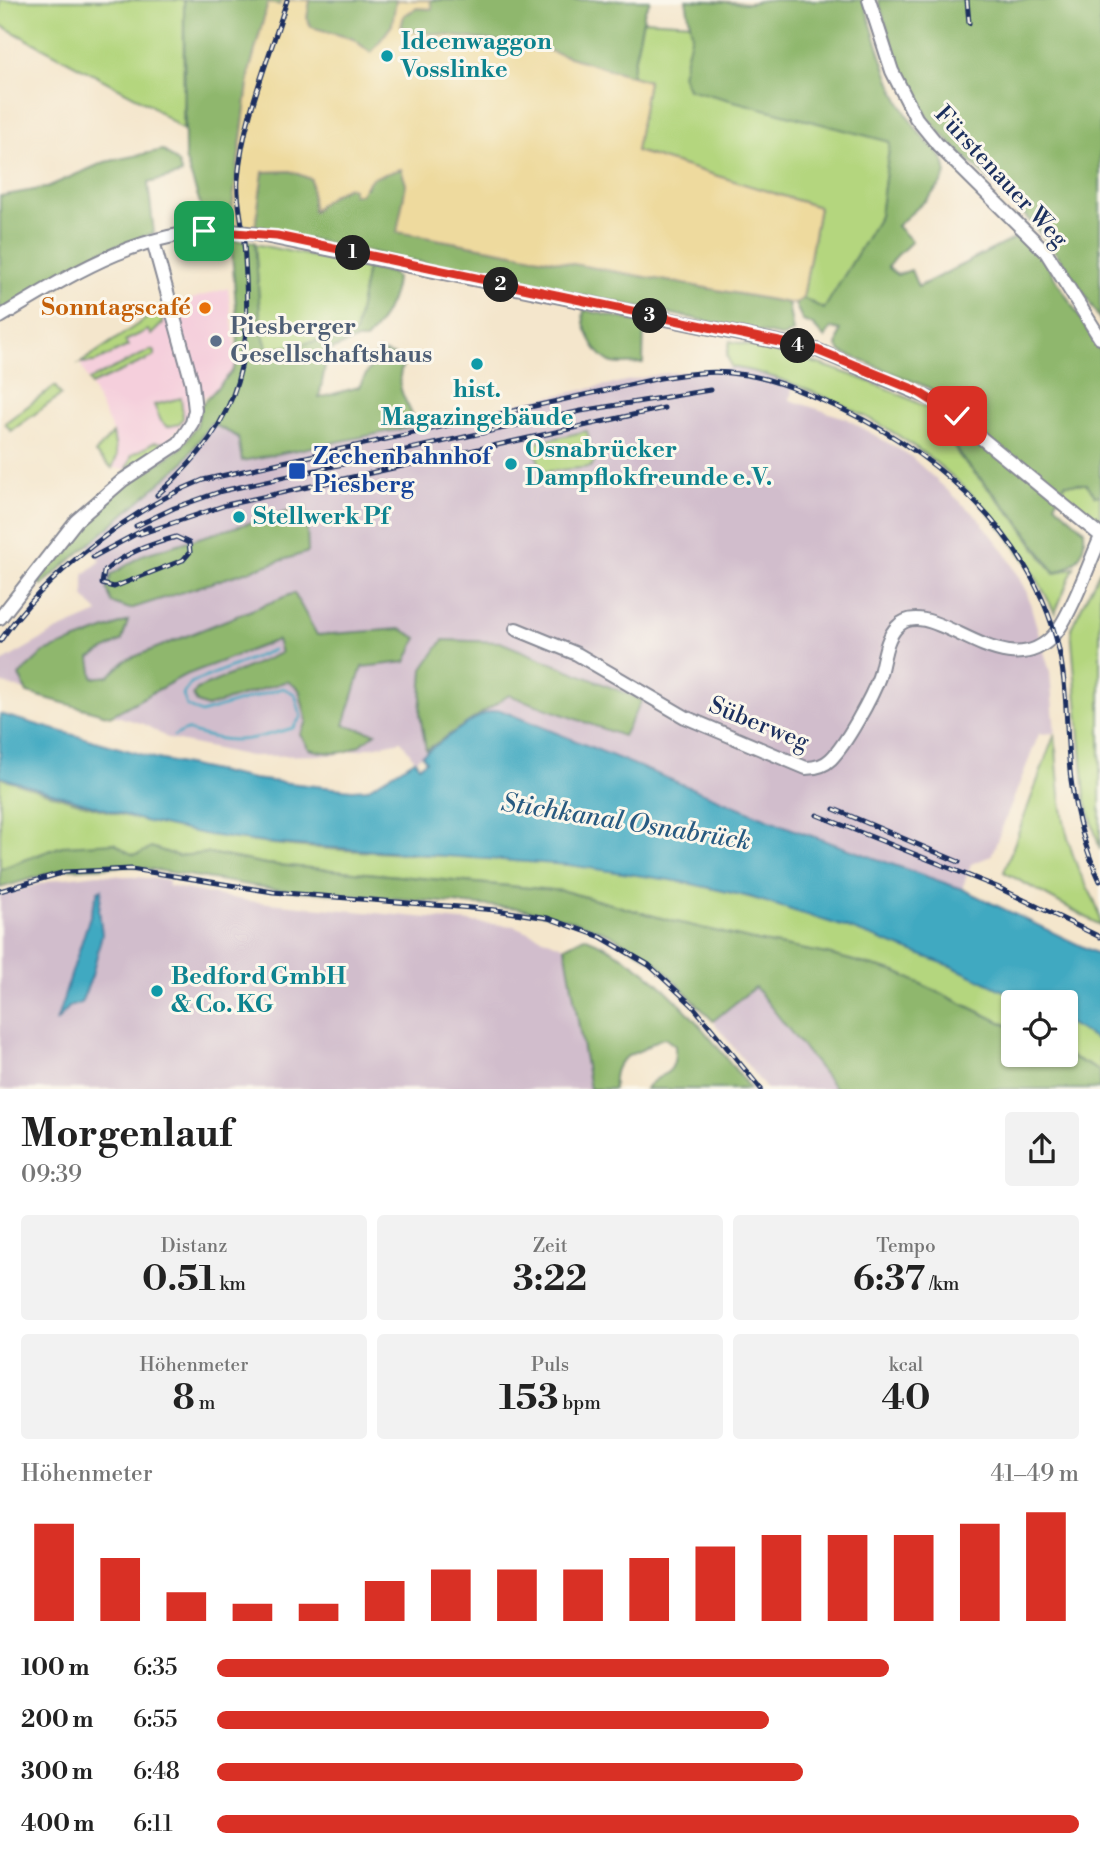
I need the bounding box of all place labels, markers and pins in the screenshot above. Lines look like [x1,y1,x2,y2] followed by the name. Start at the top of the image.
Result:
[400,27,552,85] place label: Ideenwaggon Vosslinke
[379,48,395,64] marker: Ideenwaggon Vosslinke
[174,201,234,261] pin
[336,236,370,270] pin: 1
[484,268,518,302] pin: 2
[41,293,191,323] place label: Sonntagscafé
[632,298,668,334] pin: 3
[197,300,213,316] marker: Sonntagscafé
[230,312,432,370] place label: Piesberger Gesellschaftshaus
[780,328,816,364] pin: 4
[208,333,224,349] marker: Piesberger Gesellschaftshaus
[469,356,485,372] marker: hist. Magazingebäude
[380,375,574,433] place label: hist. Magazingebäude
[927,386,987,446] pin
[525,435,772,493] place label: Osnabrücker Dampflokfreunde e.V.
[313,442,493,500] place label: Zechenbahnhof Piesberg
[503,456,519,472] marker: Osnabrücker Dampflokfreunde e.V.
[287,461,307,481] marker: Zechenbahnhof Piesberg
[253,502,391,532] place label: Stellwerk Pf
[231,509,247,525] marker: Stellwerk Pf
[171,962,346,1020] place label: Bedford GmbH & Co. KG
[149,983,165,999] marker: Bedford GmbH & Co. KG

